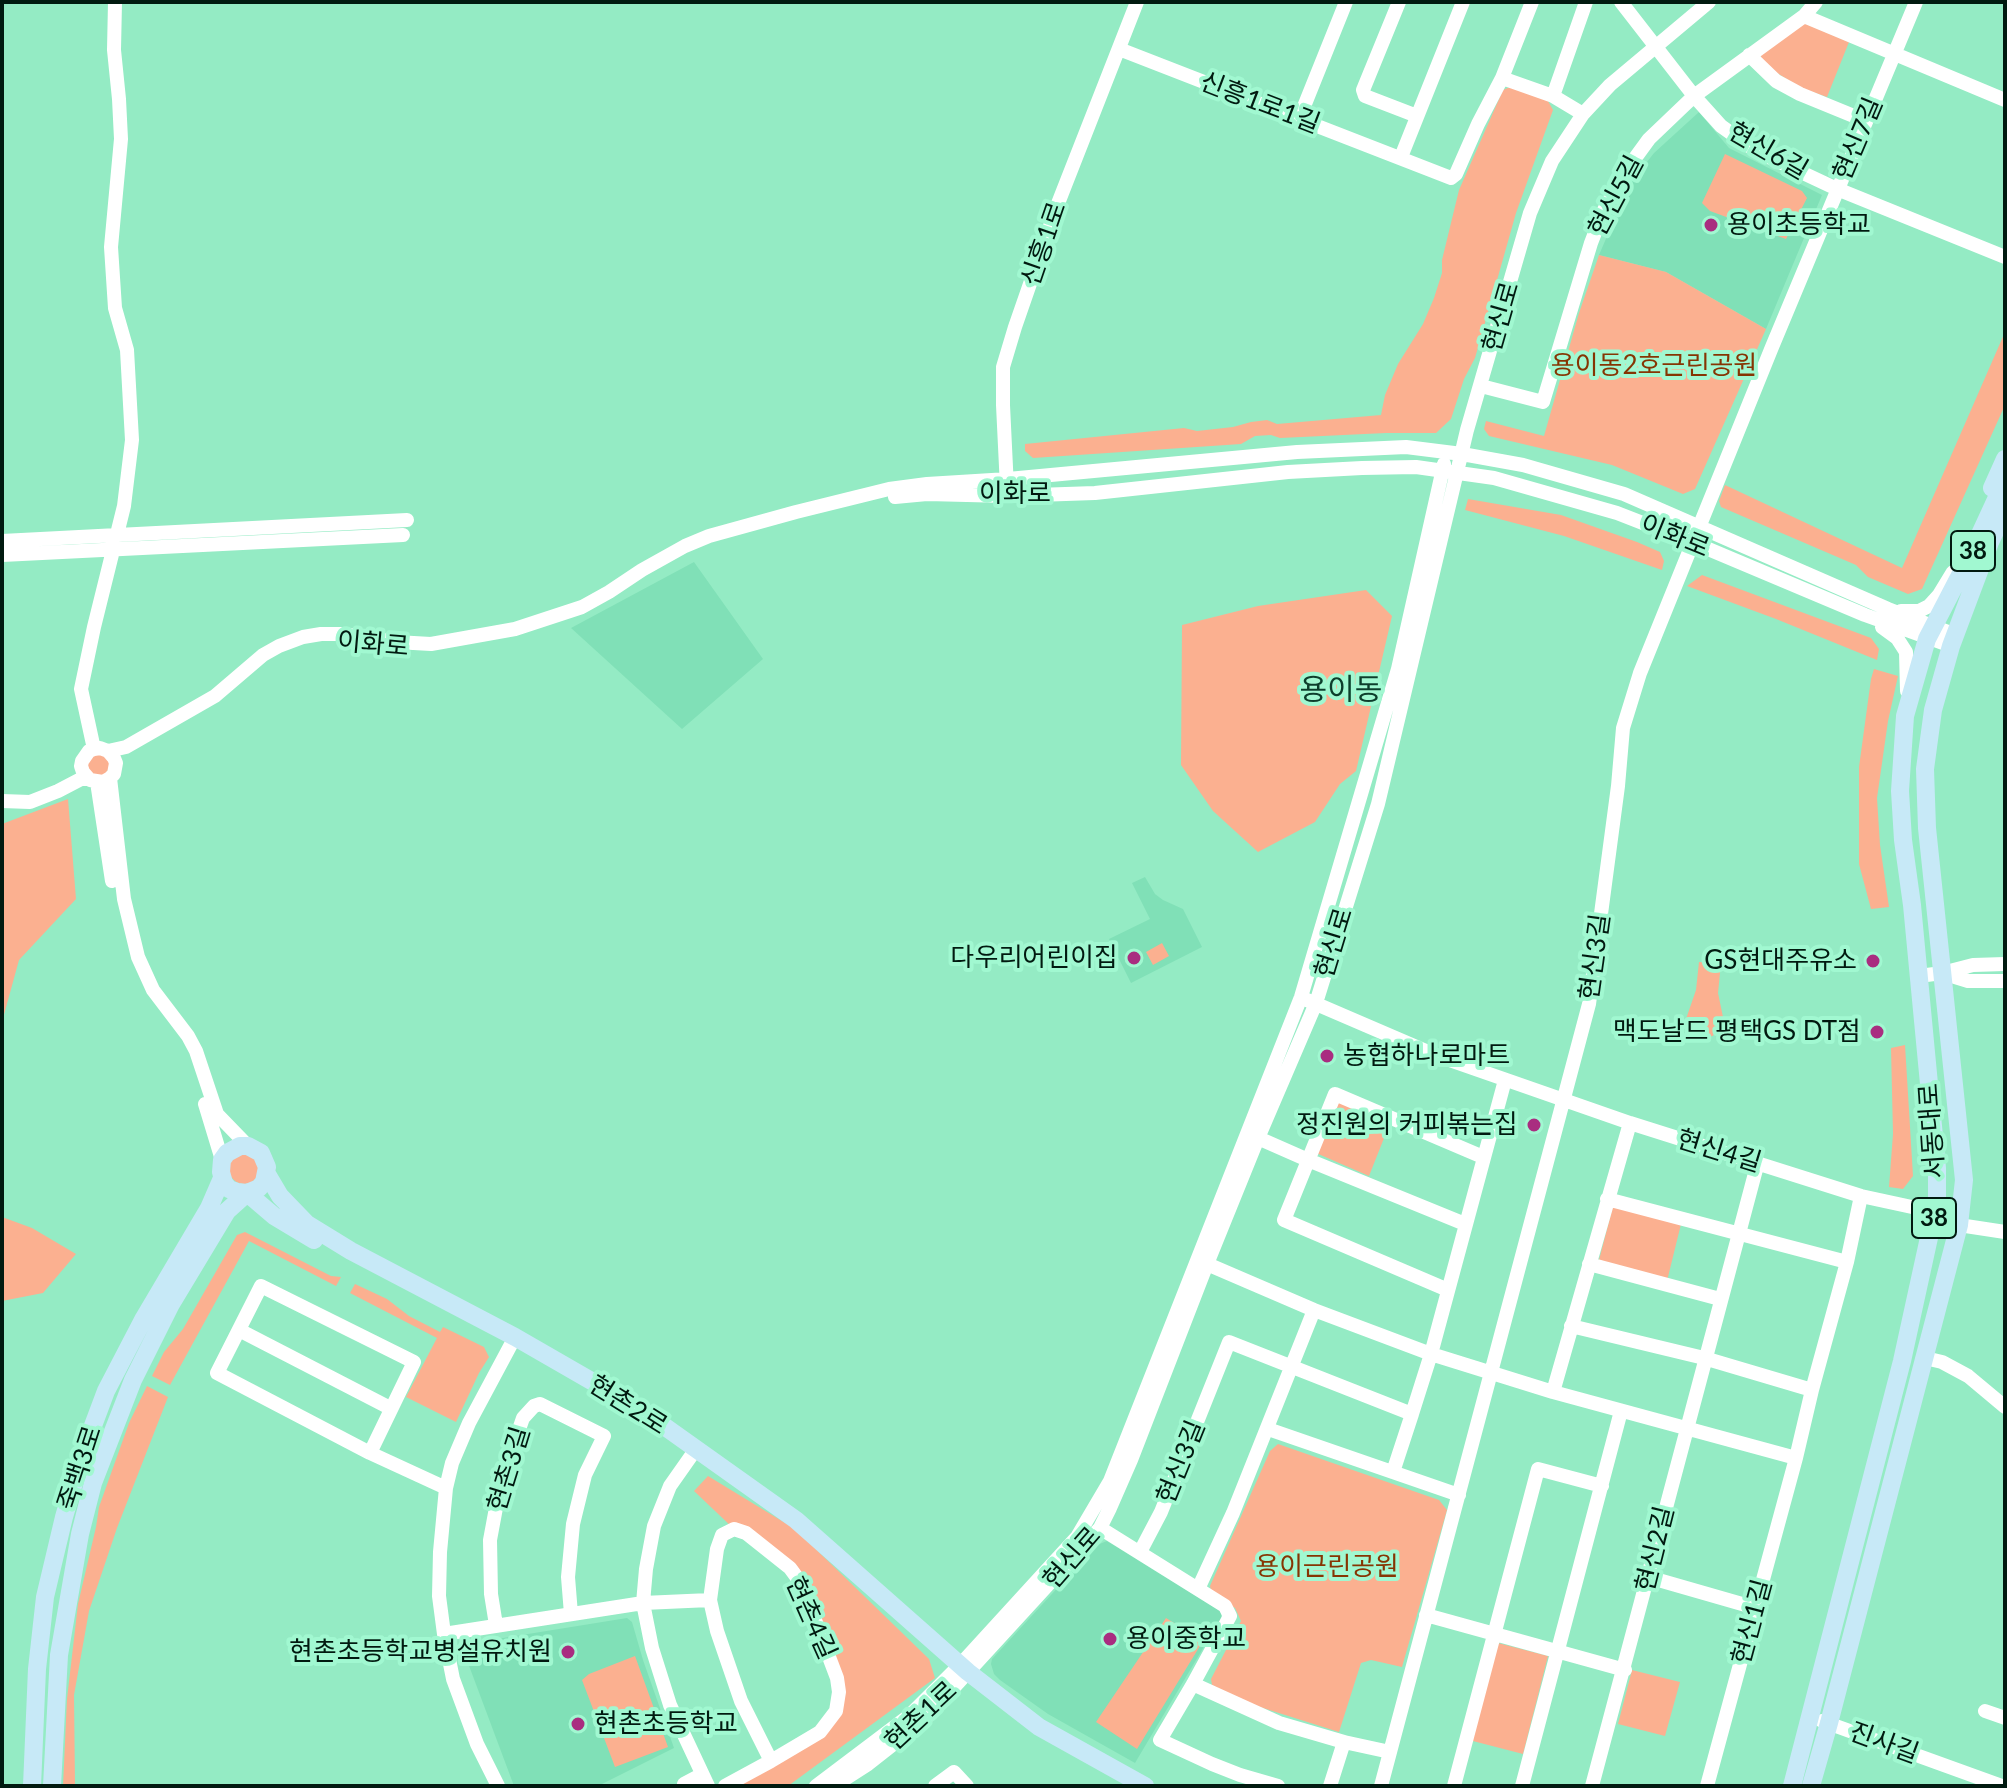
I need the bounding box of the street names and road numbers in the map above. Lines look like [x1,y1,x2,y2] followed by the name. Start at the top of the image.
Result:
[1196,66,1324,140] street label: 신흥1로1길
[1827,93,1889,185] street label: 현신7길
[1723,116,1813,186] street label: 현신6길
[1582,150,1650,242] street label: 현신5길
[1015,198,1073,290] street label: 신흥1로
[1476,278,1526,356] street label: 현신로
[979,478,1051,510] street label: 이화로
[1636,508,1714,564] street label: 이화로
[1951,531,1995,571] road number: 38
[336,625,410,663] street label: 이화로
[1309,904,1359,982] street label: 현신로
[1574,912,1616,1002] street label: 현신3길
[1913,1082,1951,1180] street label: 서동대로
[1673,1123,1765,1179] street label: 현신4길
[1912,1198,1956,1238] road number: 38
[583,1369,673,1441] street label: 현촌2로
[1150,1416,1212,1508] street label: 현신3길
[52,1422,108,1514] street label: 죽백3로
[481,1423,537,1515] street label: 현촌3길
[1629,1503,1681,1595] street label: 현신2길
[1037,1521,1107,1595] street label: 현신로
[779,1572,843,1664] street label: 현촌4길
[1726,1576,1778,1668] street label: 현신1길
[879,1675,963,1757] street label: 현촌1로
[1845,1716,1923,1770] street label: 진사길

